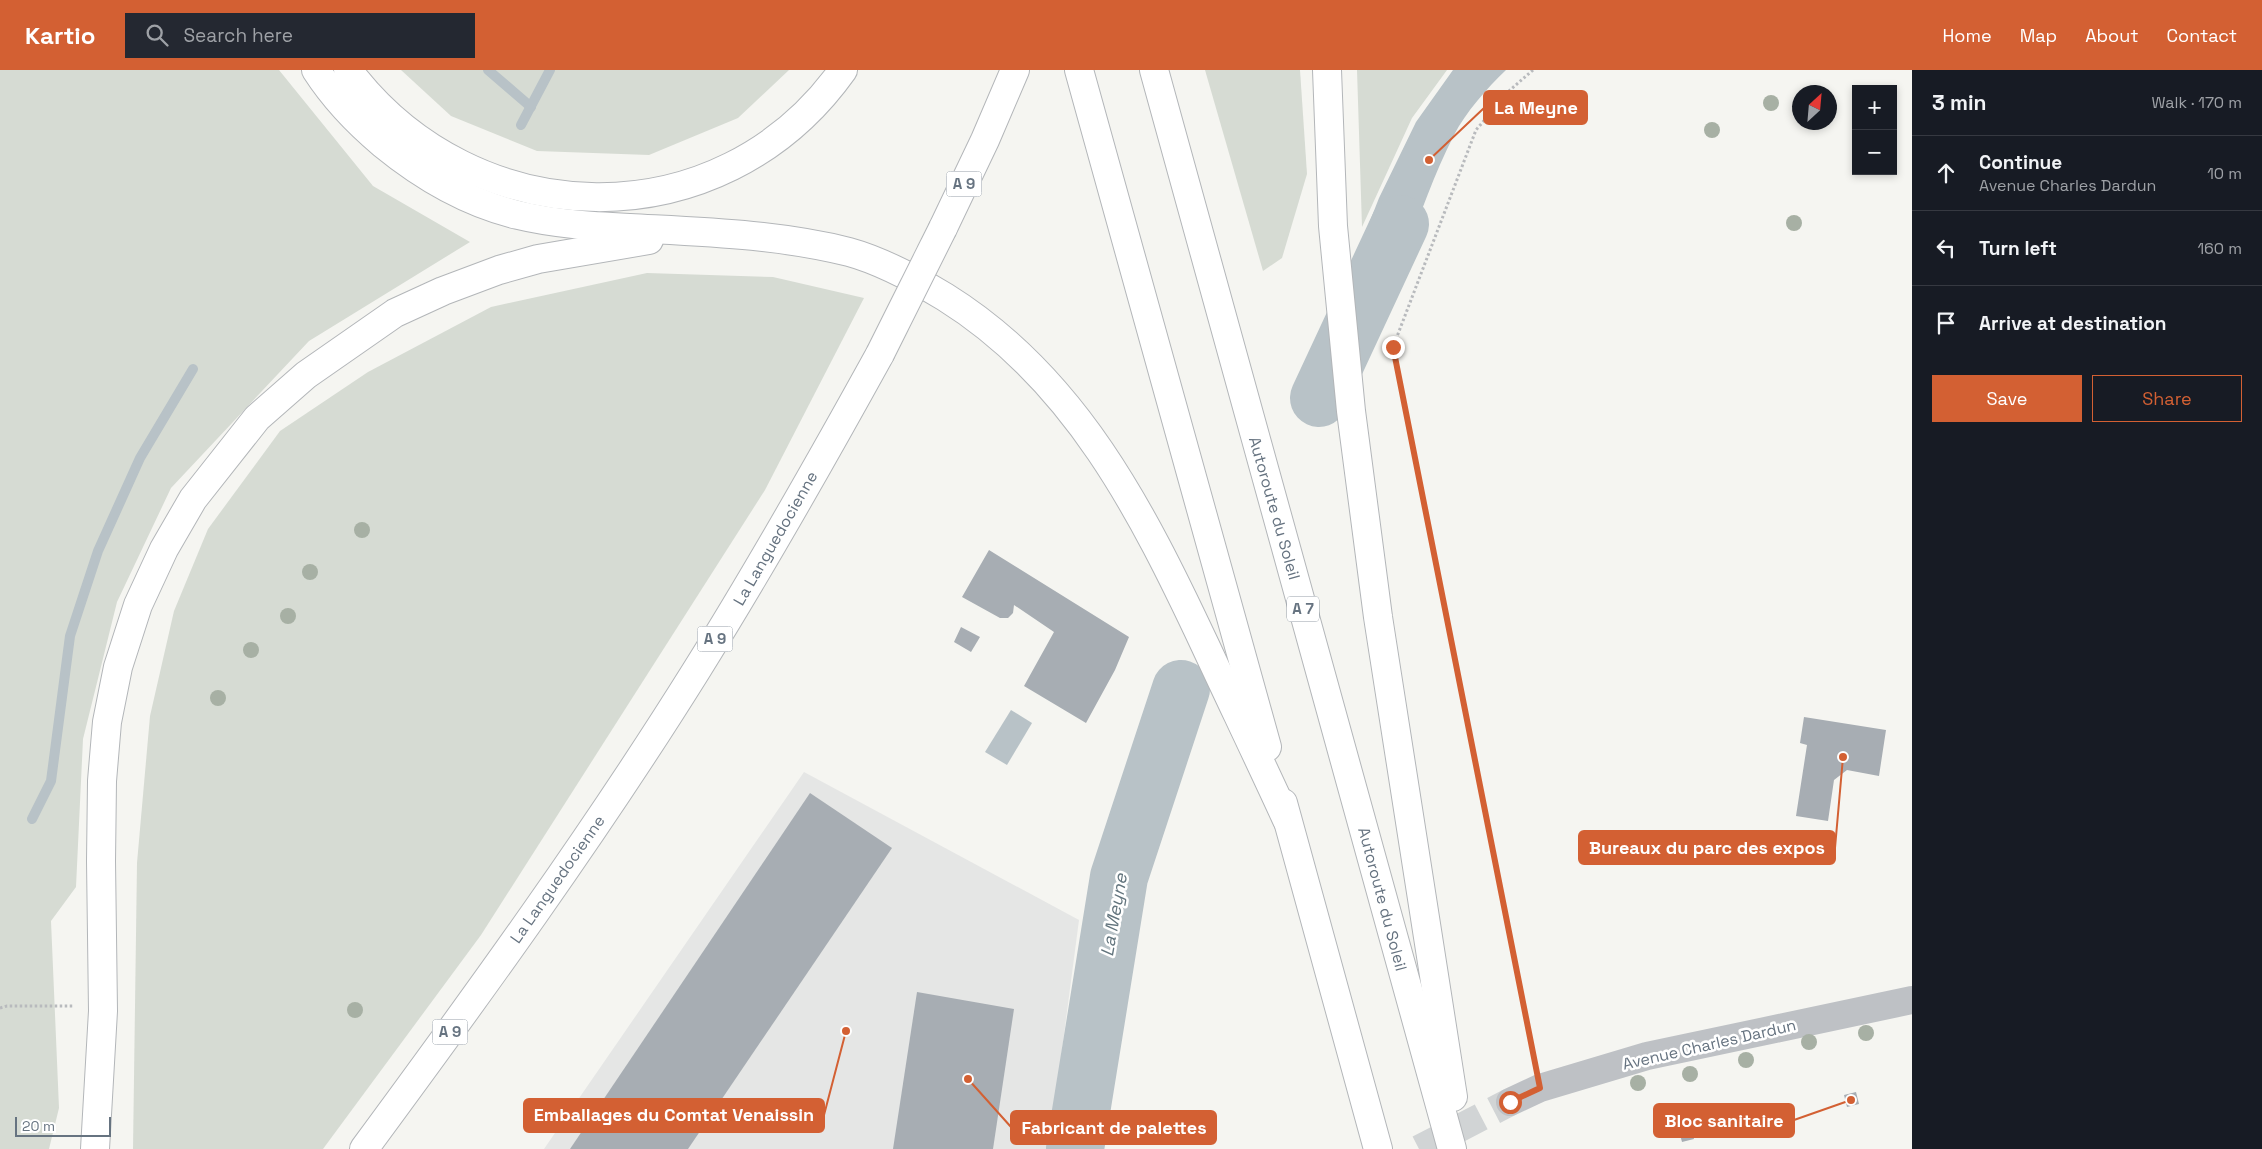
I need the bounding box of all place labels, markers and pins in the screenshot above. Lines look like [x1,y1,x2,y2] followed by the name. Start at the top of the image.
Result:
[1484,91,1587,124] callout: La Meyne
[1579,831,1835,864] callout: Bureaux du parc des expos
[524,1099,824,1132] callout: Emballages du Comtat Venaissin
[1654,1104,1794,1137] callout: Bloc sanitaire
[1011,1111,1216,1144] callout: Fabricant de palettes

